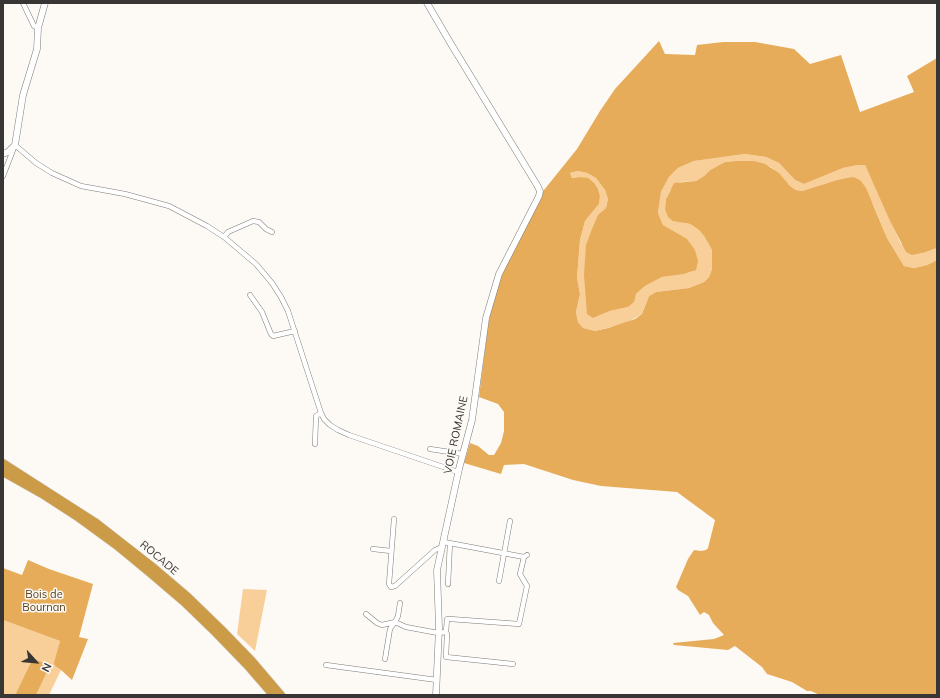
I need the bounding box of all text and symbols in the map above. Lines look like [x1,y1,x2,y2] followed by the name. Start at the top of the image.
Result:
[441,395,471,475] street label: VOIE ROMAINE
[137,538,181,578] street label: ROCADE
[22,588,66,614] park label: Bois de Bournan
[16,642,56,682] north arrow
[39,661,55,674] text: N

